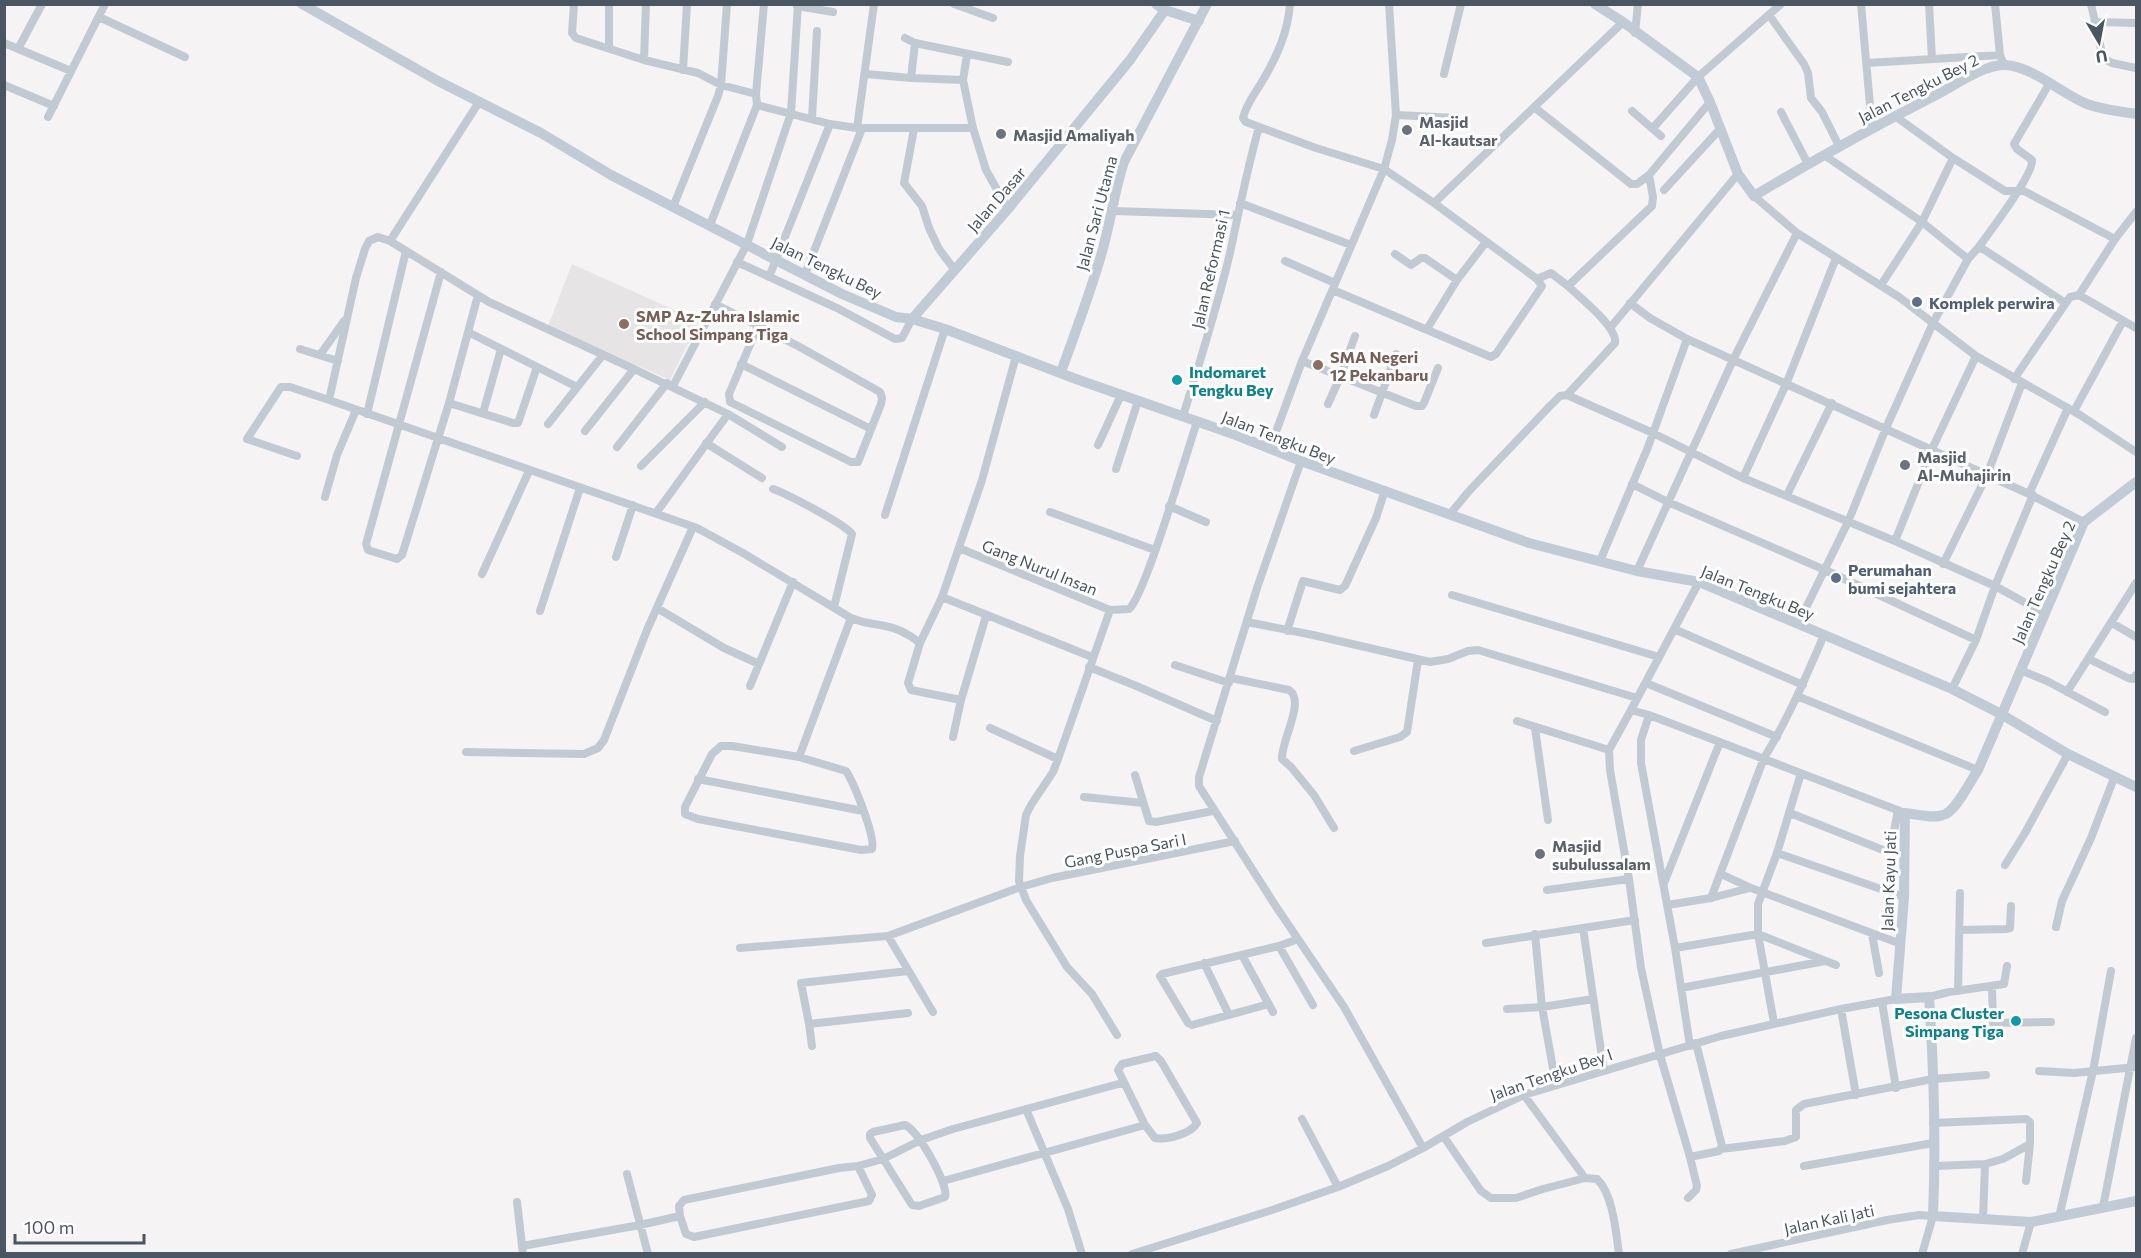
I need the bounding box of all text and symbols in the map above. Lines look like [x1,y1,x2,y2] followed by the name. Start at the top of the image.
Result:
[2069,12,2129,72] north arrow
[2094,47,2109,68] text: U
[1855,49,1981,127] street label: Jalan Tengku Bey 2
[1419,112,1498,149] place label: Masjid Al-kautsar
[1400,123,1414,137] marker: Masjid Al-kautsar
[1013,125,1134,144] place label: Masjid Amaliyah
[994,127,1008,141] marker: Masjid Amaliyah
[1072,154,1120,272] street label: Jalan Sari Utama
[963,162,1030,235] street label: Jalan Dasar
[1187,208,1233,330] street label: Jalan Reformasi 1
[769,232,885,302] street label: Jalan Tengku Bey
[1929,293,2055,312] place label: Komplek perwira
[1910,295,1924,309] marker: Komplek perwira
[636,306,800,343] place label: SMP Az-Zuhra Islamic School Simpang Tiga
[617,317,631,331] marker: SMP Az-Zuhra Islamic School Simpang Tiga
[1330,347,1429,384] place label: SMA Negeri 12 Pekanbaru
[1311,358,1325,372] marker: SMA Negeri 12 Pekanbaru
[1189,362,1274,399] place label: Indomaret Tengku Bey
[1170,373,1184,387] marker: Indomaret Tengku Bey
[1219,407,1339,467] street label: Jalan Tengku Bey
[1917,447,2011,484] place label: Masjid Al-Muhajirin
[1898,458,1912,472] marker: Masjid Al-Muhajirin
[2007,518,2079,646] street label: Jalan Tengku Bey 2
[979,535,1101,599] street label: Gang Nurul Insan
[1848,560,1956,597] place label: Perumahan bumi sejahtera
[1699,561,1817,623] street label: Jalan Tengku Bey
[1829,571,1843,585] marker: Perumahan bumi sejahtera
[1062,829,1188,871] street label: Gang Puspa Sari I
[1877,830,1899,932] street label: Jalan Kayu Jati
[1552,836,1651,873] place label: Masjid subulussalam
[1533,847,1547,861] marker: Masjid subulussalam
[1894,1003,2004,1040] place label: Pesona Cluster Simpang Tiga
[2009,1014,2023,1028] marker: Pesona Cluster Simpang Tiga
[1487,1044,1615,1104] street label: Jalan Tengku Bey I
[1782,1200,1876,1238] street label: Jalan Kali Jati
[15,1207,144,1245] scale bar
[24,1216,74,1238] text: 100 m

